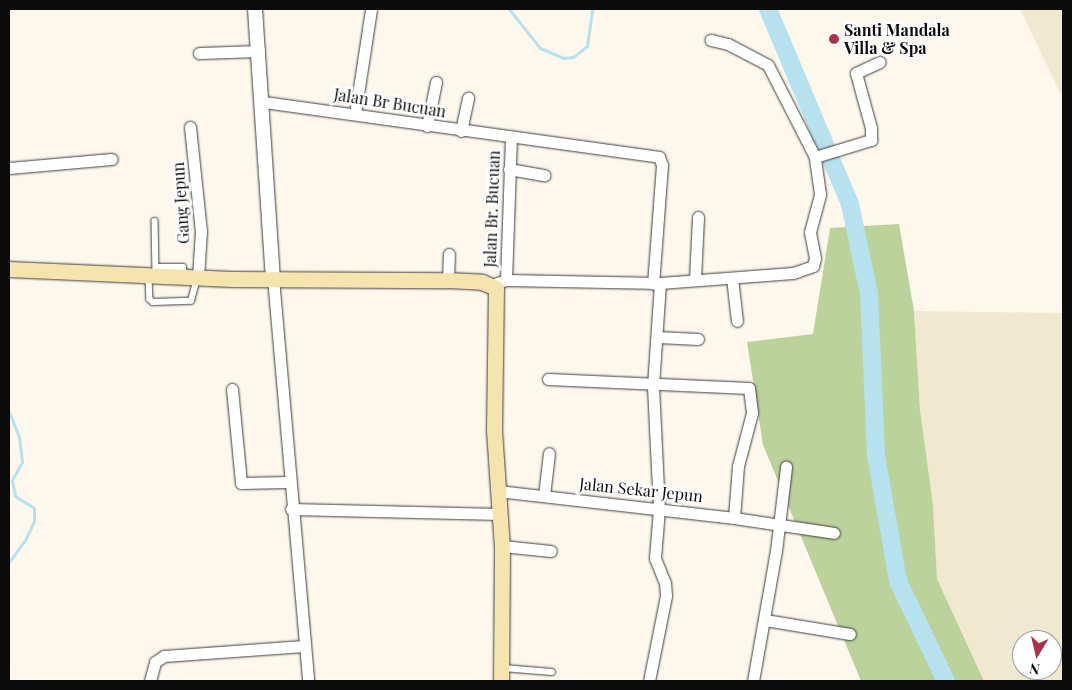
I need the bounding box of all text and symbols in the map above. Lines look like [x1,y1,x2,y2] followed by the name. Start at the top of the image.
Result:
[844,20,950,58] place label: Santi Mandala Villa & Spa
[828,33,840,45] marker: Santi Mandala Villa & Spa
[332,85,448,121] street label: Jalan Br Bucuan
[480,150,504,268] street label: Jalan Br. Bucuan
[169,161,193,245] street label: Gang Jepun
[578,474,704,506] street label: Jalan Sekar Jepun
[1012,630,1062,680] north arrow
[1028,659,1041,679] text: N

